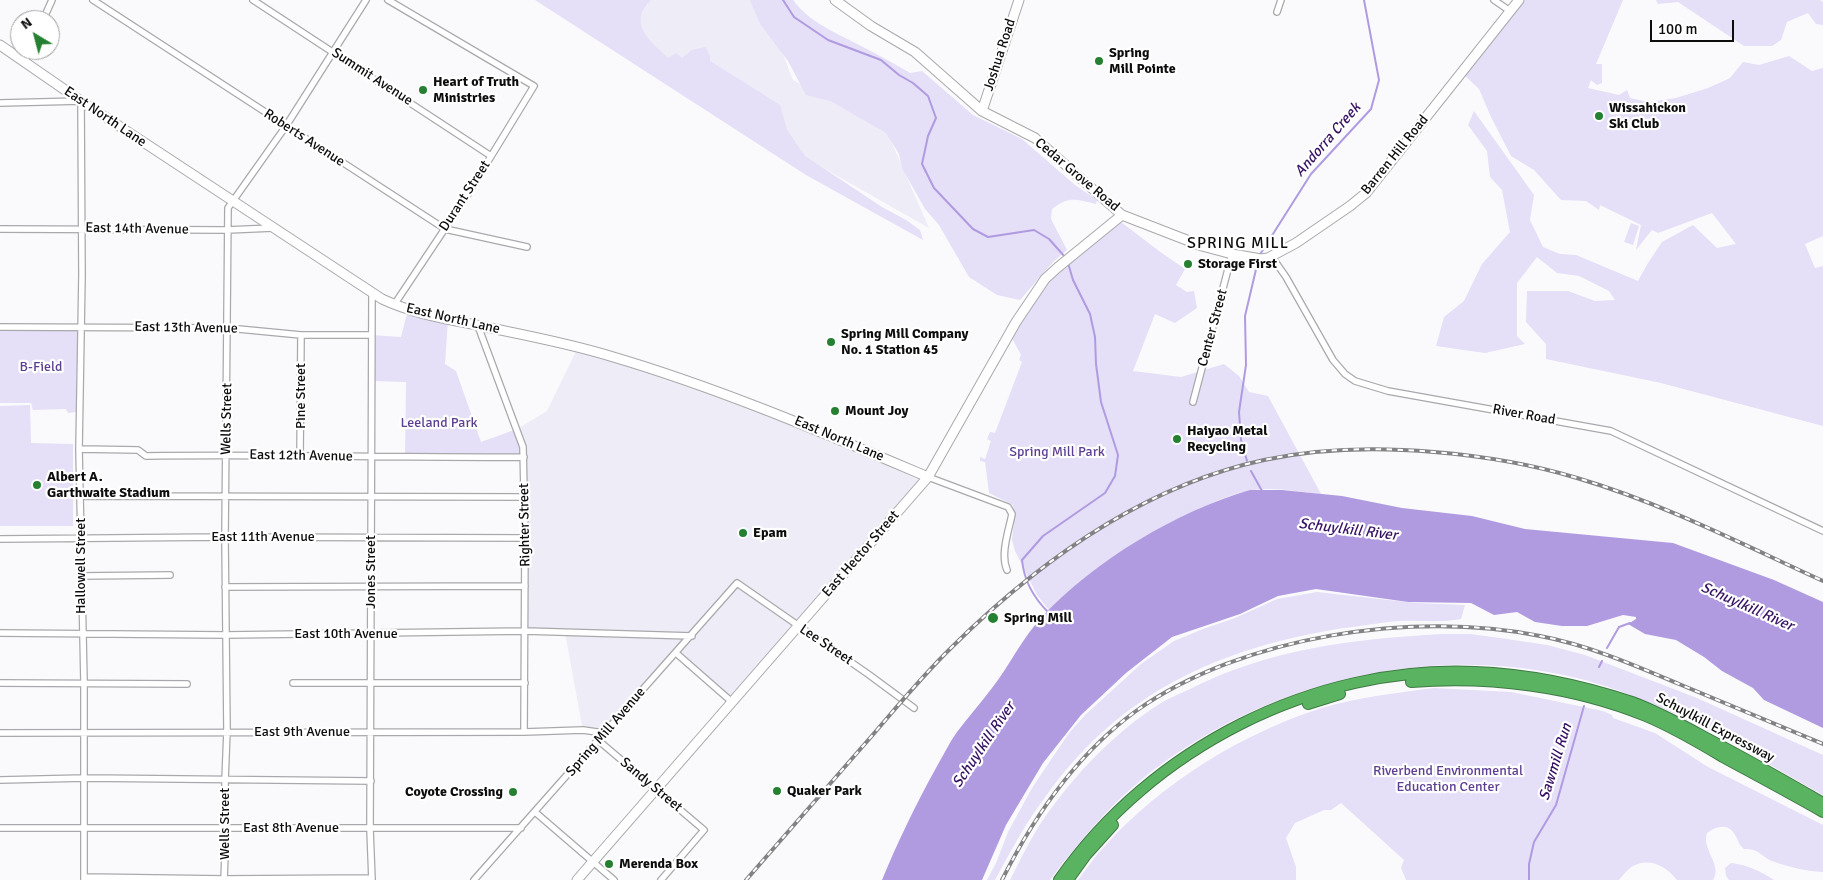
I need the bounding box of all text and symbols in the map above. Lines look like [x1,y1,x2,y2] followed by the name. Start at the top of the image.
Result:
[10,10,60,60] north arrow
[1653,10,1737,42] scale bar
[17,14,35,33] text: N
[980,17,1020,93] street label: Joshua Road
[1658,20,1698,38] text: 100 m
[328,45,416,109] street label: Summit Avenue
[1109,45,1176,78] place label: Spring Mill Pointe
[1093,55,1105,67] marker: Spring Mill Pointe
[433,74,519,106] place label: Heart of Truth Ministries
[61,83,149,151] street label: East North Lane
[417,84,429,96] marker: Heart of Truth Ministries
[1291,99,1365,181] water label: Andorra Creek
[1609,100,1686,132] place label: Wissahickon Ski Club
[260,106,348,170] street label: Roberts Avenue
[1593,110,1605,122] marker: Wissahickon Ski Club
[1358,112,1432,198] street label: Barren Hill Road
[1031,135,1123,215] street label: Cedar Grove Road
[436,157,494,235] street label: Durant Street
[85,220,189,238] street label: East 14th Avenue
[1186,234,1290,254] district label: SPRING MILL
[1198,256,1277,272] place label: Storage First
[1182,258,1194,270] marker: Storage First
[1195,287,1231,369] street label: Center Street
[404,300,502,338] street label: East North Lane
[134,319,238,337] street label: East 13th Avenue
[841,326,968,358] place label: Spring Mill Company No. 1 Station 45
[825,336,837,348] marker: Spring Mill Company No. 1 Station 45
[20,359,62,375] park label: B-Field
[293,363,309,429] street label: Pine Street
[218,383,236,455] street label: Wells Street
[1491,401,1557,429] street label: River Road
[845,403,908,419] place label: Mount Joy
[829,405,841,417] marker: Mount Joy
[792,413,886,465] street label: East North Lane
[400,415,478,431] park label: Leeland Park
[1187,423,1268,456] place label: Haiyao Metal Recycling
[1171,433,1183,445] marker: Haiyao Metal Recycling
[1009,444,1105,460] park label: Spring Mill Park
[249,447,353,465] street label: East 12th Avenue
[47,469,170,502] place label: Albert A. Garthwaite Stadium
[31,479,43,491] marker: Albert A. Garthwaite Stadium
[516,483,534,567] street label: Righter Street
[819,507,903,601] street label: East Hector Street
[1298,515,1398,545] water label: Schuylkill River
[73,518,89,614] street label: Hallowell Street
[753,525,787,541] place label: Epam
[737,527,749,539] marker: Epam
[211,529,315,545] street label: East 11th Avenue
[363,535,379,609] street label: Jones Street
[1698,579,1796,635] water label: Schuylkill River
[1004,610,1072,626] place label: Spring Mill
[986,611,1000,625] marker: Spring Mill
[796,621,856,669] street label: Lee Street
[294,626,398,642] street label: East 10th Avenue
[563,684,649,780] street label: Spring Mill Avenue
[1653,690,1777,766] street label: Schuylkill Expressway
[949,699,1019,791] water label: Schuylkill River
[1536,721,1576,803] water label: Sawmill Run
[254,724,350,740] street label: East 9th Avenue
[616,754,686,816] street label: Sandy Street
[1373,763,1523,796] park label: Riverbend Environmental Education Center
[787,783,862,799] place label: Quaker Park
[405,784,503,800] place label: Coyote Crossing
[771,785,783,797] marker: Quaker Park
[507,786,519,798] marker: Coyote Crossing
[217,788,233,860] street label: Wells Street
[243,820,339,836] street label: East 8th Avenue
[619,856,698,872] place label: Merenda Box
[603,858,615,870] marker: Merenda Box

